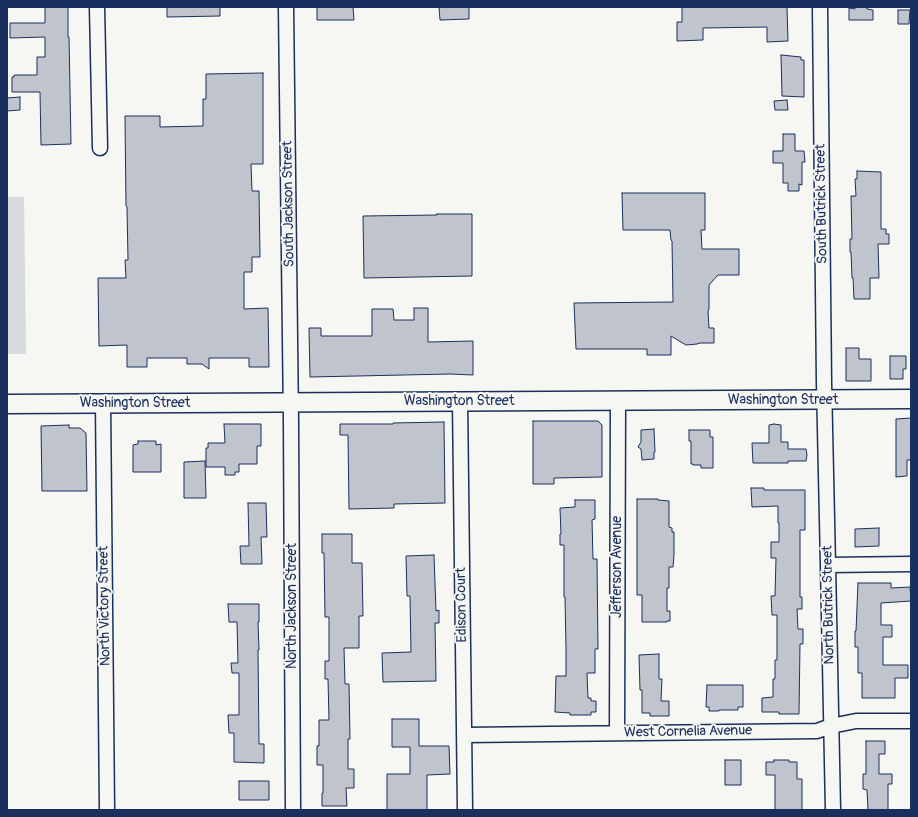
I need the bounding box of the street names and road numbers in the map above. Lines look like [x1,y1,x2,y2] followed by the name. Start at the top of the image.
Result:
[279,141,299,267] street label: South Jackson Street
[813,144,831,264] street label: South Butrick Street
[728,392,838,408] street label: Washington Street
[404,393,514,409] street label: Washington Street
[80,395,190,411] street label: Washington Street
[609,516,625,618] street label: Jefferson Avenue
[284,543,300,669] street label: North Jackson Street
[820,545,838,665] street label: North Butrick Street
[96,546,114,666] street label: North Victory Street
[453,567,471,643] street label: Edison Court
[624,722,752,742] street label: West Cornelia Avenue

